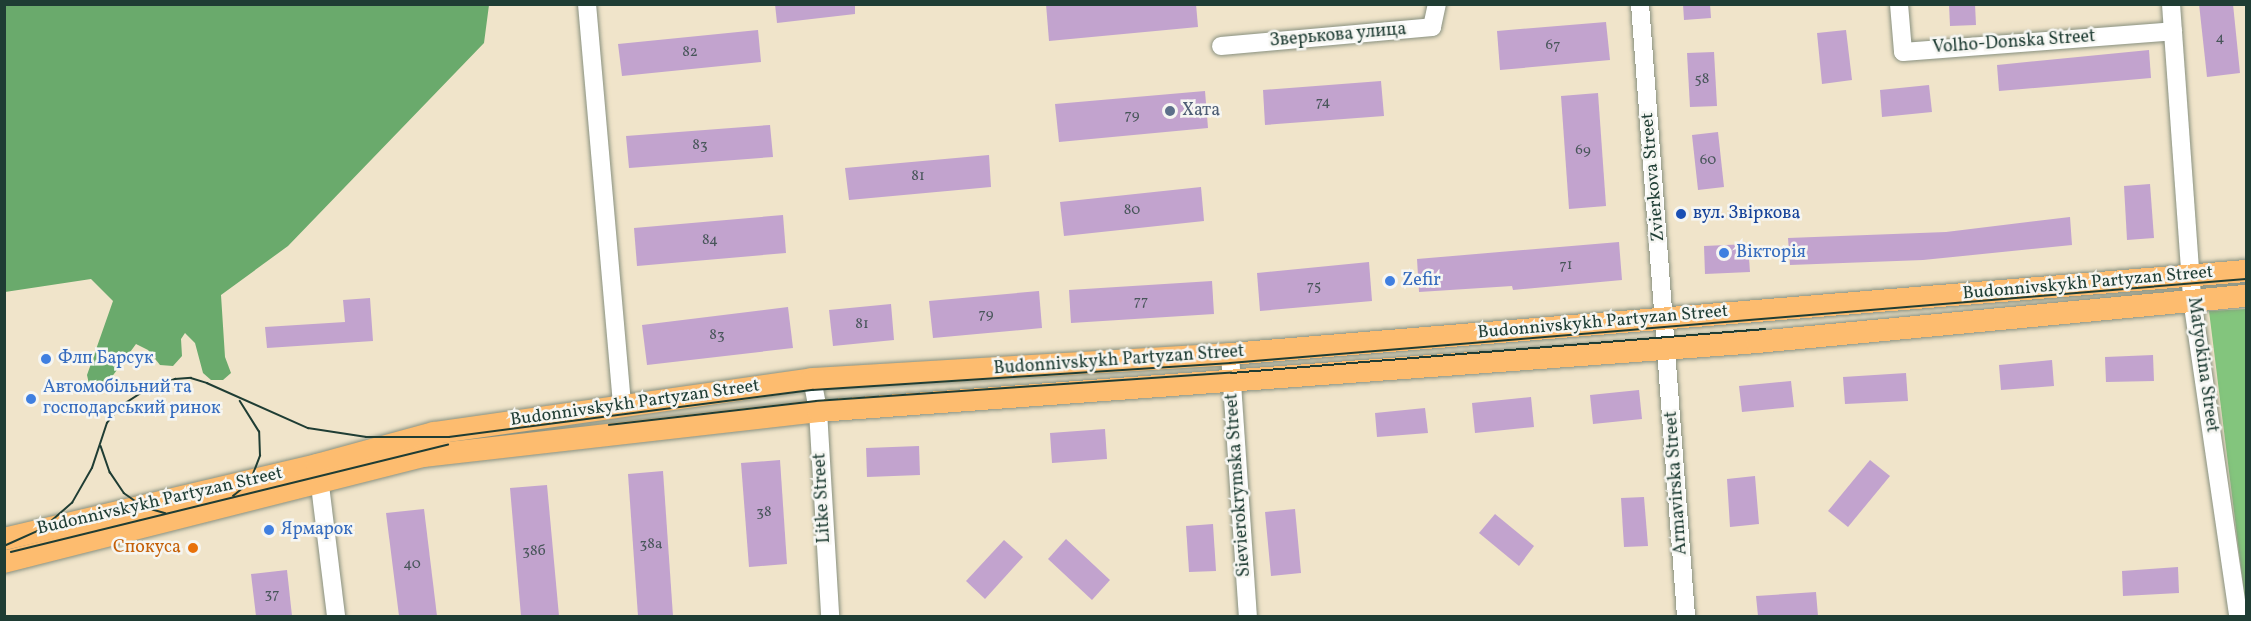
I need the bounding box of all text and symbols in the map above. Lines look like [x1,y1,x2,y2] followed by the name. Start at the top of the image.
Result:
[1268,19,1408,53] street label: Зверькова улица
[1932,27,2096,59] street label: Volho-Donska Street
[2216,30,2224,48] house number: 4
[1546,37,1560,55] house number: 67
[682,44,698,62] house number: 82
[1695,71,1709,89] house number: 58
[1316,94,1330,112] house number: 74
[1182,100,1220,122] place label: Хата
[1163,104,1177,118] marker: Хата
[1125,107,1139,125] house number: 79
[1638,111,1670,243] street label: Zvierkova Street
[692,137,708,155] house number: 83
[1575,142,1591,160] house number: 69
[1700,152,1716,170] house number: 60
[911,168,925,186] house number: 81
[1124,202,1140,220] house number: 80
[1693,203,1800,225] place label: вул. Звіркова
[1674,207,1688,221] marker: вул. Звіркова
[702,232,718,250] house number: 84
[1736,242,1806,264] place label: Вікторія
[1717,246,1731,260] marker: Вікторія
[1559,257,1573,275] house number: 71
[1962,262,2214,306] street label: Budonnivskykh Partyzan Street
[1402,270,1441,292] place label: Zefir
[1383,274,1397,288] marker: Zefir
[1307,278,1321,296] house number: 75
[1134,293,1148,311] house number: 77
[2182,296,2222,434] street label: Matyokina Street
[1477,301,1729,345] street label: Budonnivskykh Partyzan Street
[979,306,993,324] house number: 79
[855,316,869,334] house number: 81
[709,327,725,345] house number: 83
[993,341,1245,381] street label: Budonnivskykh Partyzan Street
[58,348,154,370] place label: Флп Барсук
[39,352,53,366] marker: Флп Барсук
[509,376,761,432] street label: Budonnivskykh Partyzan Street
[43,378,221,420] place label: Автомобільний та господарський ринок
[24,392,38,406] marker: Автомобільний та господарський ринок
[1222,392,1256,578] street label: Sievierokrymska Street
[1661,410,1693,556] street label: Armavirska Street
[810,452,836,544] street label: Litke Street
[35,463,285,541] street label: Budonnivskykh Partyzan Street
[756,504,772,522] house number: 38
[281,519,353,541] place label: Ярмарок
[262,523,276,537] marker: Ярмарок
[640,536,662,554] house number: 38а
[113,537,181,559] place label: Спокуса
[186,541,200,555] marker: Спокуса
[522,543,546,561] house number: 38б
[403,556,421,574] house number: 40
[265,586,279,604] house number: 37

